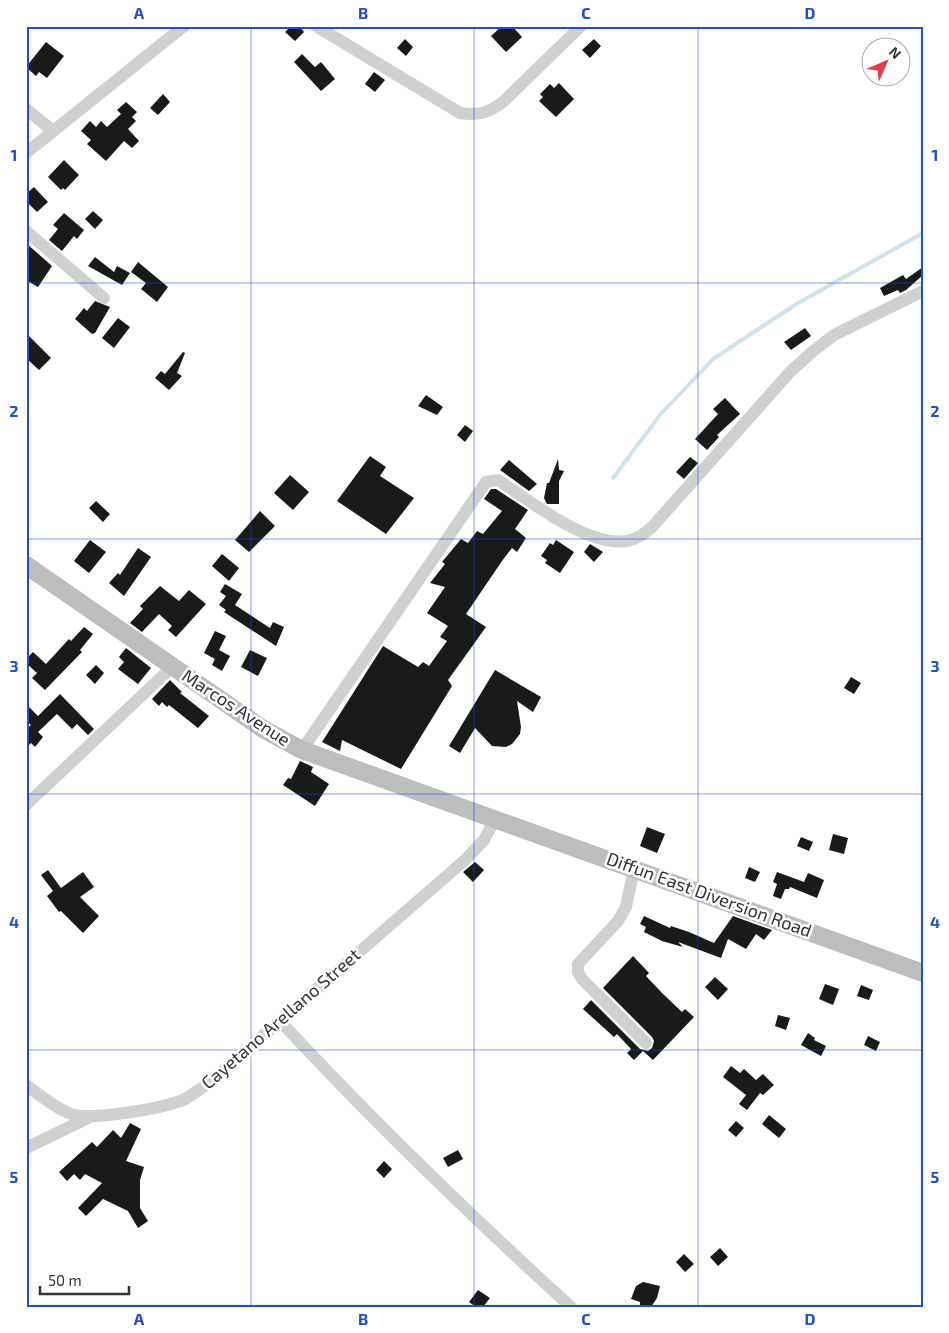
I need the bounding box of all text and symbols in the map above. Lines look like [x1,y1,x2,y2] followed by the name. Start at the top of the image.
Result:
[134,3,145,22] text: A
[358,3,368,22] text: B
[581,3,591,22] text: C
[805,3,816,22] text: D
[862,38,912,88] north arrow
[886,43,905,62] text: N
[11,145,17,164] text: 1
[932,145,938,164] text: 1
[9,401,19,420] text: 2
[930,401,940,420] text: 2
[9,656,19,675] text: 3
[930,656,940,675] text: 3
[178,664,295,750] street label: Marcos Avenue
[604,847,815,941] street label: Diffun East Diversion Road
[9,912,19,931] text: 4
[930,912,940,931] text: 4
[196,943,364,1093] street label: Cayetano Arellano Street
[10,1167,19,1186] text: 5
[931,1167,940,1186] text: 5
[40,1263,129,1295] scale bar
[48,1271,82,1289] text: 50 m
[134,1309,145,1328] text: A
[358,1309,368,1328] text: B
[581,1309,591,1328] text: C
[805,1309,816,1328] text: D

